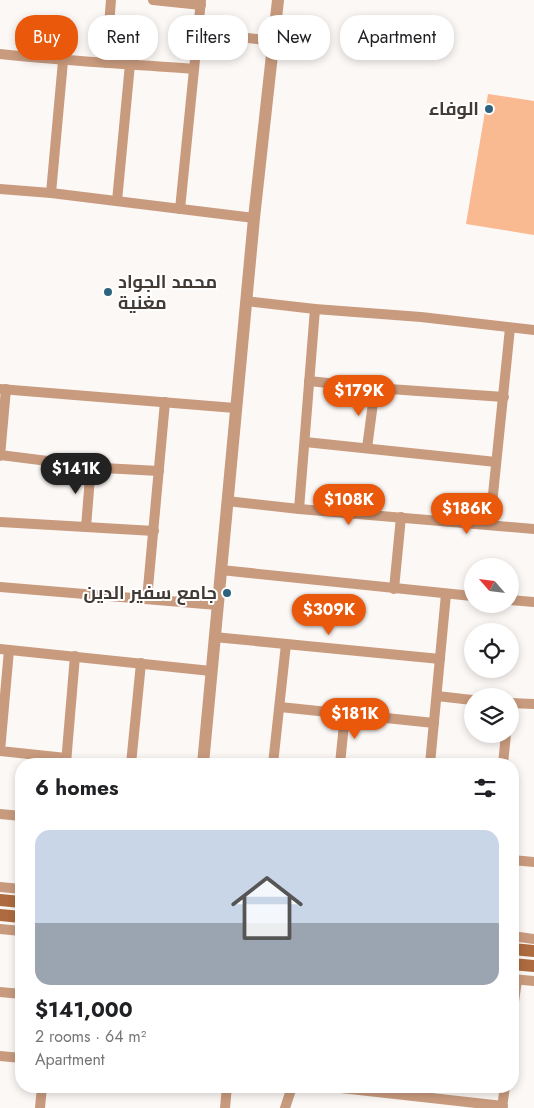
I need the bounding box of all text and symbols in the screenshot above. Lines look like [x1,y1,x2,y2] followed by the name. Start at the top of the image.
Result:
[15,15,78,60] chip: Buy
[88,15,158,60] chip: Rent
[168,15,248,60] chip: Filters
[258,15,330,60] chip: New
[340,15,454,60] chip: Apartment
[429,96,479,122] place label: الوفاء
[483,103,495,115] marker: الوفاء
[118,269,217,316] place label: محمد الجواد مغنية
[102,286,114,298] marker: محمد الجواد مغنية
[324,374,394,417] pin: $179K
[334,379,384,402] text: $179K
[41,452,111,495] pin: $141K
[52,457,100,480] text: $141K
[314,484,384,526] pin: $108K
[324,488,374,511] text: $108K
[432,492,502,535] pin: $186K
[442,497,492,520] text: $186K
[464,558,519,612] north arrow
[464,558,519,743] map controls
[83,580,217,606] place label: جامع سفير الدين
[221,587,233,599] marker: جامع سفير الدين
[294,594,364,636] pin: $309K
[303,598,355,621] text: $309K
[464,623,519,678] button: locate
[464,688,519,743] button: layers
[320,698,390,740] pin: $181K
[331,702,379,725] text: $181K
[35,773,119,803] text: 6 homes
[471,774,499,802] icon: filters
[222,863,312,953] icon: home
[35,995,133,1025] text: $141,000
[35,1025,146,1048] text: 2 rooms · 64 m²
[35,1048,105,1071] text: Apartment

